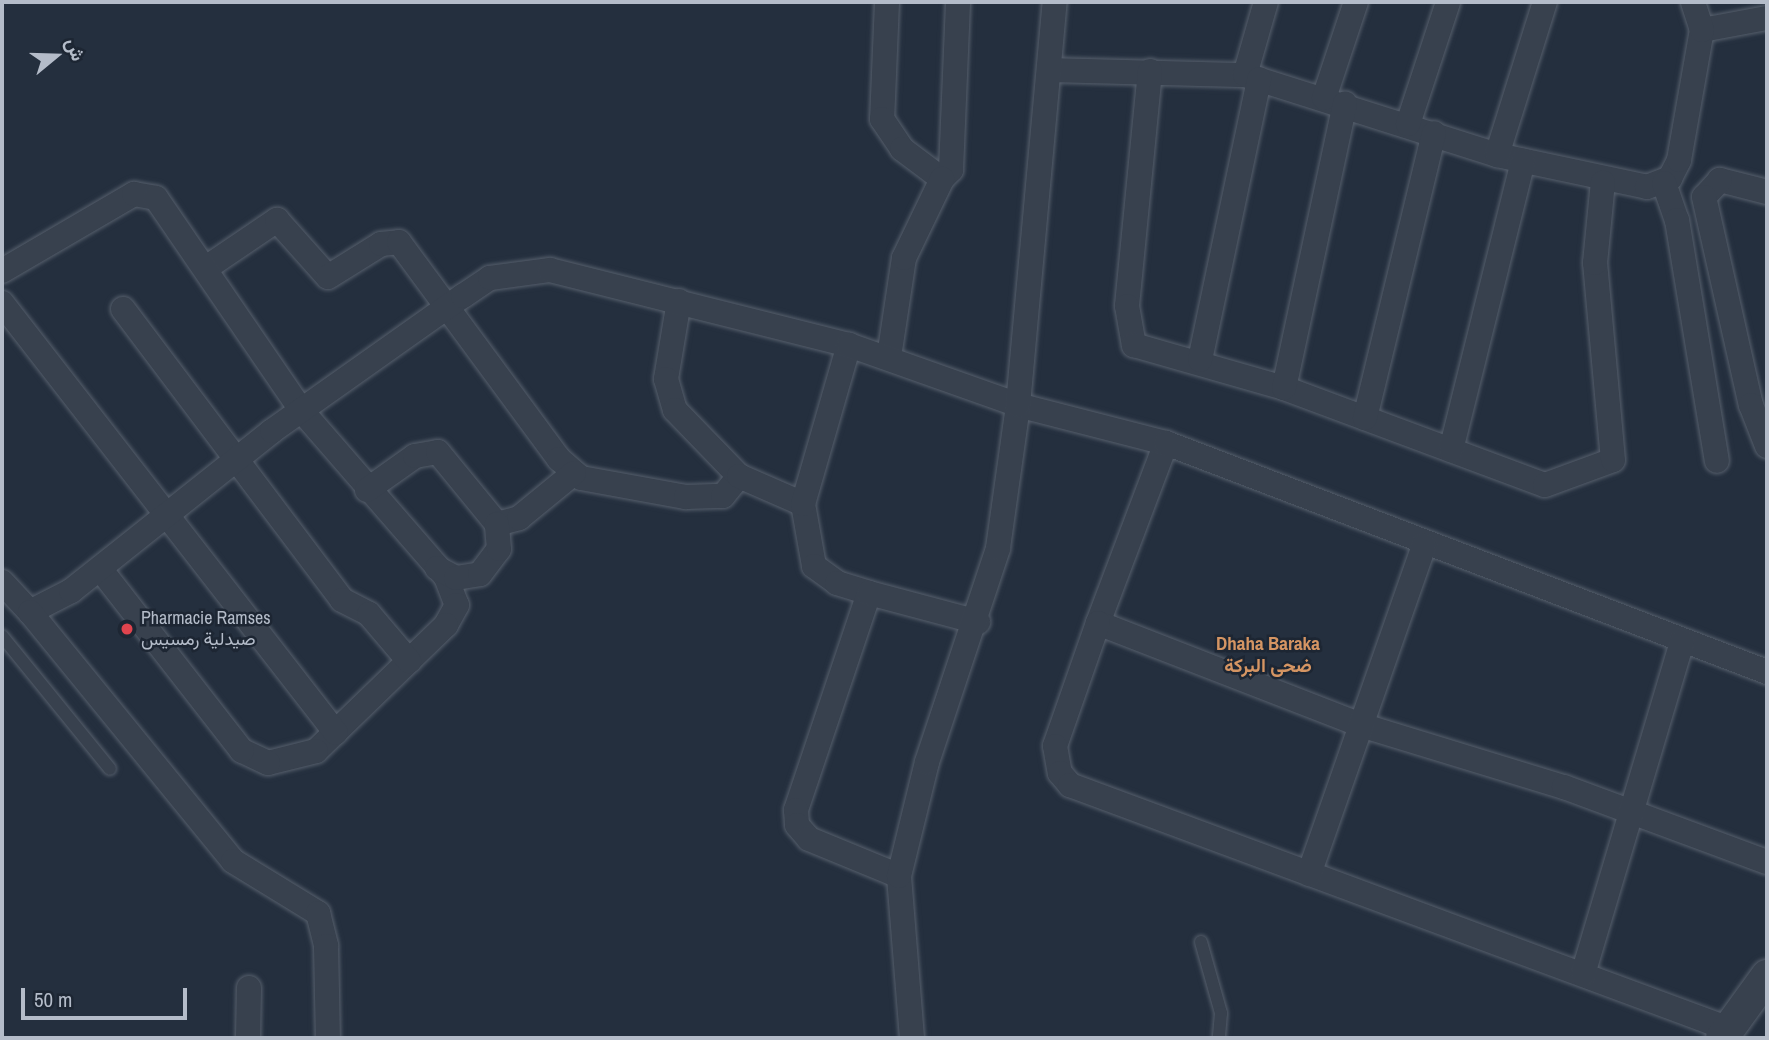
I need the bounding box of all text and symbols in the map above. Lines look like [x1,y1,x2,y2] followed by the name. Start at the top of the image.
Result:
[21,21,91,91] north arrow
[60,34,92,64] text: ش
[141,608,271,650] place label: Pharmacie Ramses صيدلية رمسيس
[119,621,135,637] marker: Pharmacie Ramses صيدلية رمسيس
[1216,633,1320,677] district label: Dhaha Baraka ضحى البركة
[24,974,191,1018] scale bar
[34,985,72,1014] text: 50 m

